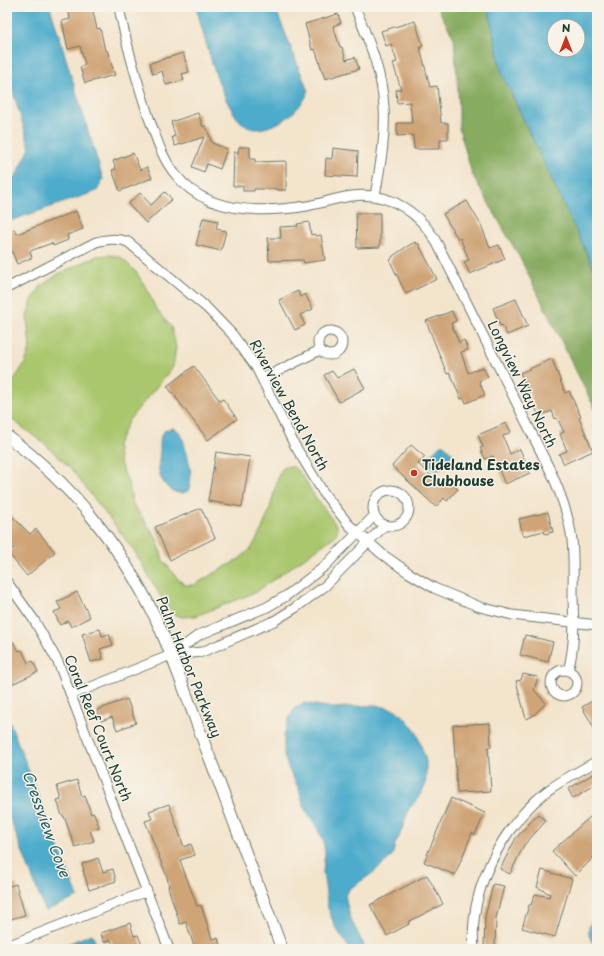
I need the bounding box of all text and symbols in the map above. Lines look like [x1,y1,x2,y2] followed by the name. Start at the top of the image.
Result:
[546,18,586,58] north arrow
[562,19,571,36] text: N
[483,317,562,451] street label: Longview Way North
[245,335,334,474] street label: Riverview Bend North
[422,454,540,491] place label: Tideland Estates Clubhouse
[409,468,419,478] marker: Tideland Estates Clubhouse
[151,593,227,741] street label: Palm Harbor Parkway
[59,651,138,804] street label: Coral Reef Court North
[17,767,78,881] water label: Cressview Cove

